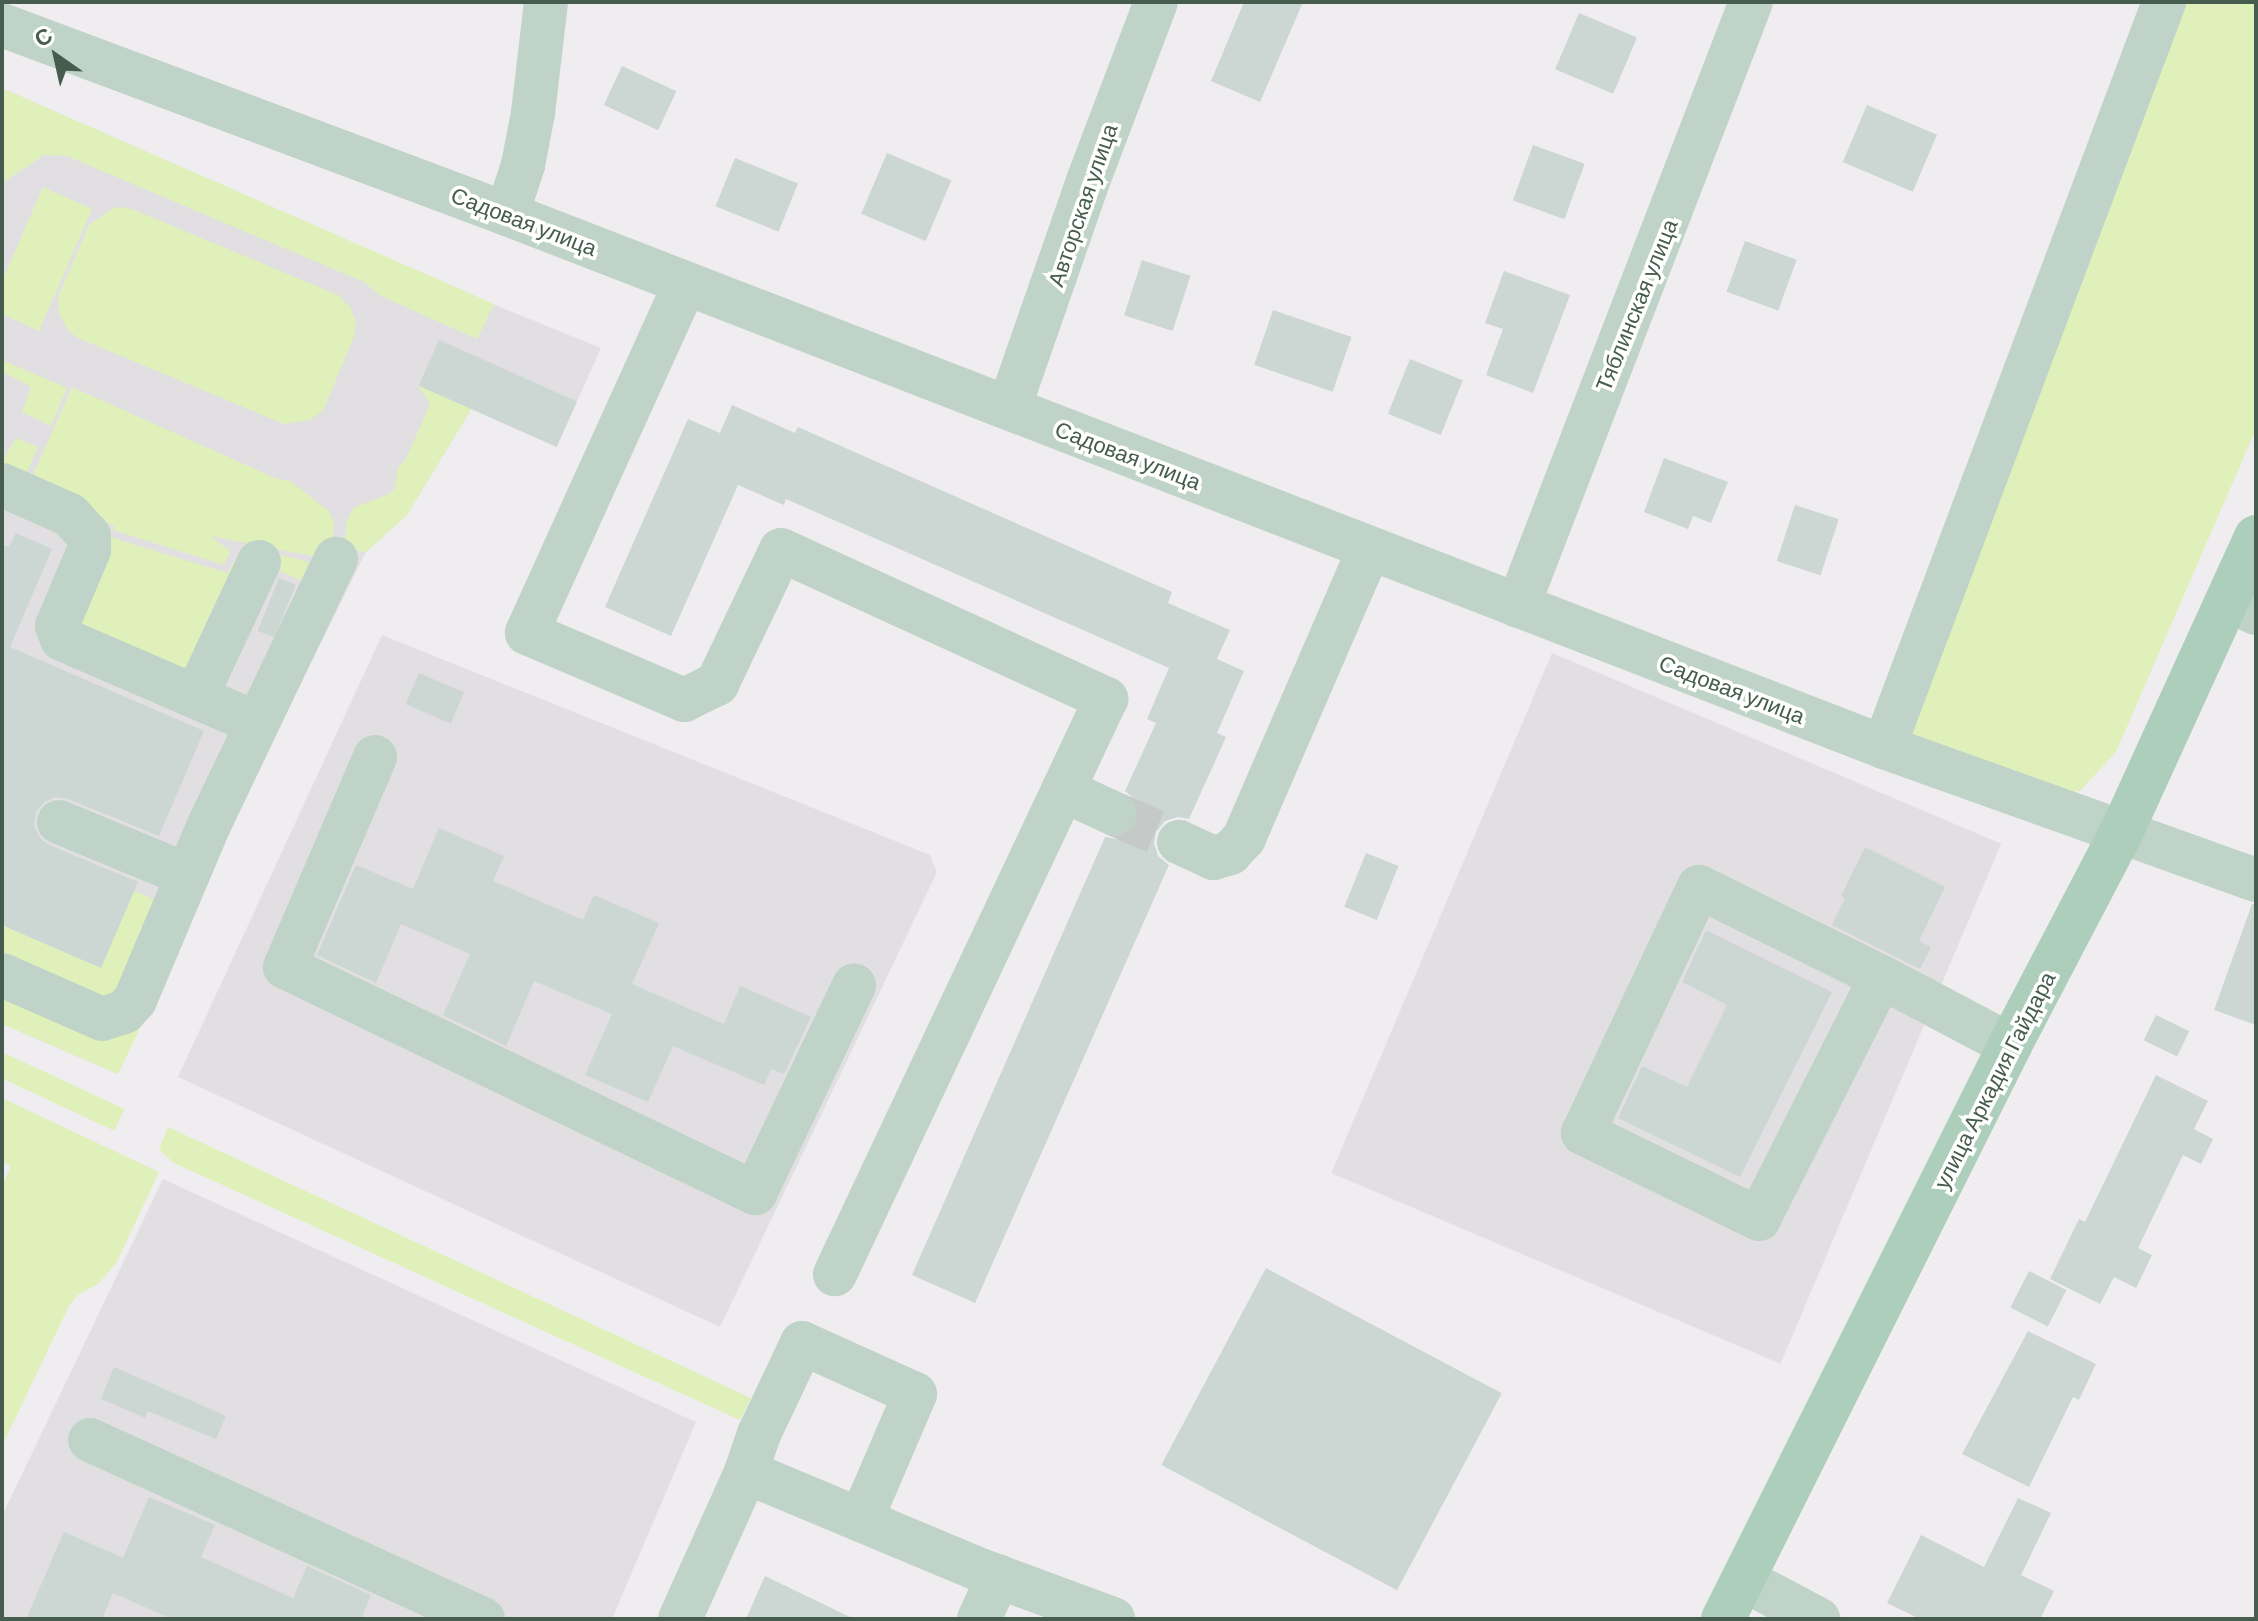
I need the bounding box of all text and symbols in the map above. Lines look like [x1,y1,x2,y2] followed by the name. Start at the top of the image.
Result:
[16,16,96,96] north arrow
[29,21,56,51] text: С
[1042,120,1122,290] street label: Авторская улица
[447,181,601,261] street label: Садовая улица
[1589,215,1683,395] street label: Тяблинская улица
[1051,415,1205,495] street label: Садовая улица
[1655,649,1809,729] street label: Садовая улица
[1928,967,2060,1193] street label: улица Аркадия Гайдара

